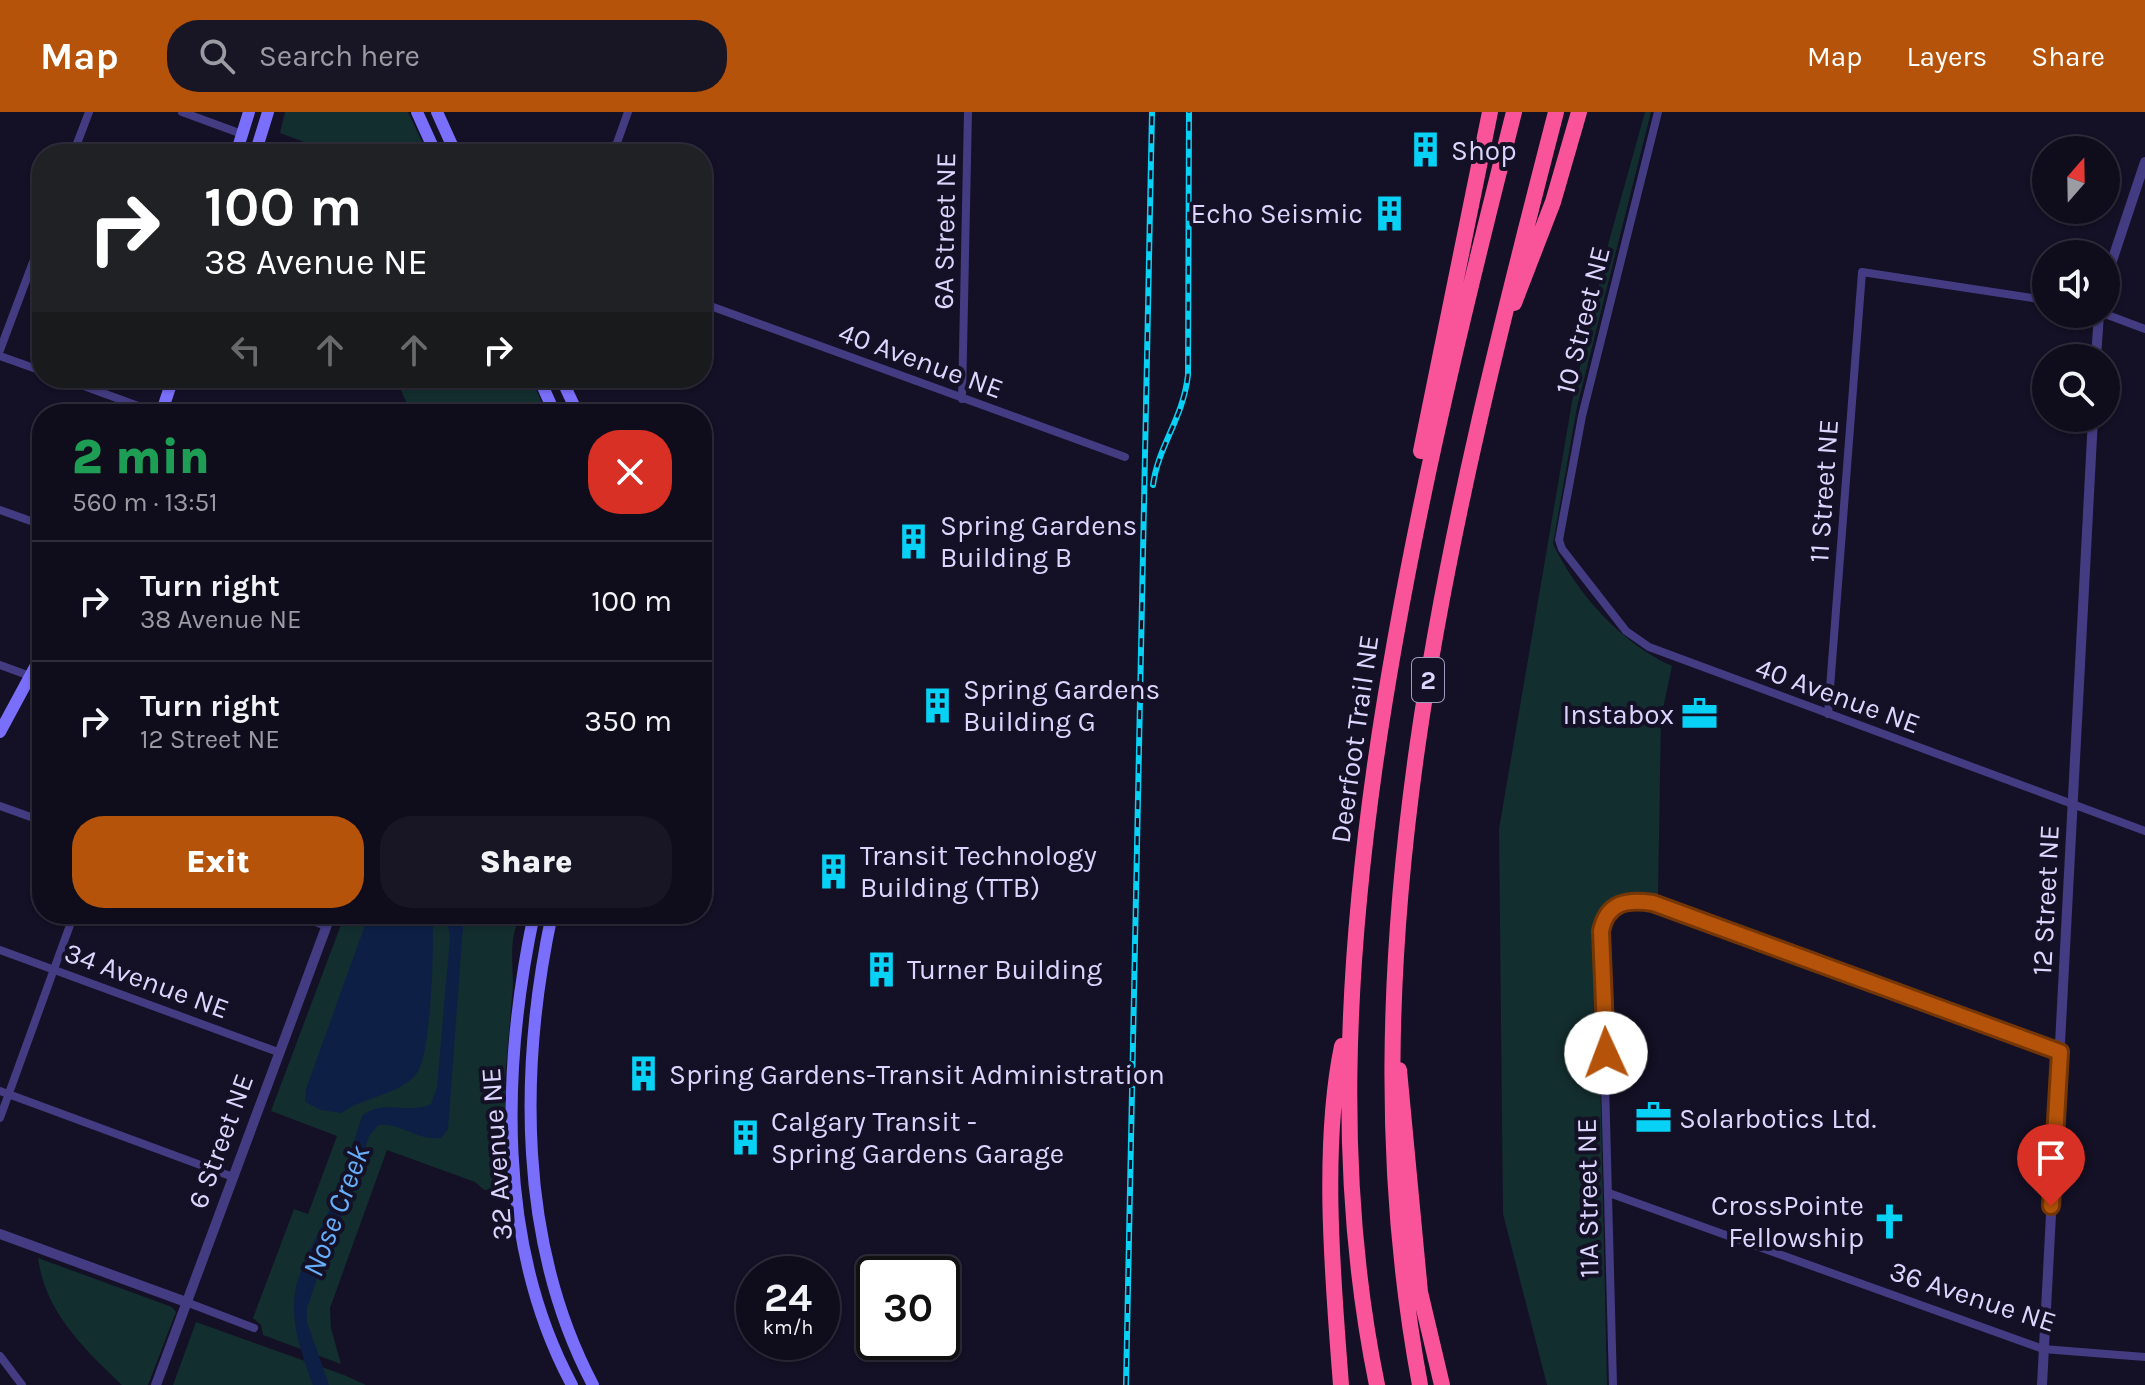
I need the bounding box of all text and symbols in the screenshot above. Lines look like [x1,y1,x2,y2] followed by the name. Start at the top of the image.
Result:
[167,20,727,92] search box
[40,34,119,79] text: Map
[195,34,239,78] icon: search
[259,38,420,74] text: Search here
[1807,40,1862,73] text: Map
[1906,40,1987,73] text: Layers
[2031,40,2105,73] text: Share
[1406,131,1444,169] building icon: Shop
[1451,134,1517,167] place label: Shop
[2032,136,2120,224] north arrow
[2032,136,2120,432] map controls
[927,152,962,310] street label: 6A Street NE
[204,174,362,239] text: 100 m
[72,176,176,280] icon: right
[1370,194,1408,232] building icon: Echo Seismic
[1191,197,1363,230] place label: Echo Seismic
[2032,240,2120,328] button: sound
[204,241,428,283] text: 38 Avenue NE
[1548,243,1617,397] street label: 10 Street NE
[834,315,1008,405] street label: 40 Avenue NE
[224,328,268,372] icon: left
[308,328,352,372] icon: ahead
[392,328,436,372] icon: ahead
[476,328,520,372] icon: right
[2032,344,2120,432] button: search
[1802,418,1845,564] street label: 11 Street NE
[72,429,210,485] text: 2 min
[588,430,672,514] button: close
[72,487,218,518] text: 560 m · 13:51
[940,509,1137,574] place label: Spring Gardens Building B
[895,522,933,560] building icon: Spring Gardens Building B
[140,568,280,604] text: Turn right
[72,579,116,623] icon: right
[591,583,672,619] text: 100 m
[140,604,302,635] text: 38 Avenue NE
[1324,633,1385,845] street label: Deerfoot Trail NE
[1751,650,1925,740] street label: 40 Avenue NE
[1412,658,1444,702] road number: 2
[963,673,1160,738] place label: Spring Gardens Building G
[918,686,956,724] building icon: Spring Gardens Building G
[140,688,280,724] text: Turn right
[1681,695,1719,733] office icon: Instabox
[1562,698,1674,731] place label: Instabox
[72,699,116,743] icon: right
[584,703,672,739] text: 350 m
[140,724,280,755] text: 12 Street NE
[72,816,364,908] button: Exit
[380,816,672,908] button: Share
[2025,824,2066,976] street label: 12 Street NE
[860,839,1097,904] place label: Transit Technology Building (TTB)
[815,852,853,890] building icon: Transit Technology Building (TTB)
[60,935,234,1025] street label: 34 Avenue NE
[862,950,900,988] building icon: Turner Building
[907,953,1103,986] place label: Turner Building
[1564,1011,1648,1095] position arrow
[624,1055,662,1093] building icon: Spring Gardens-Transit Administration
[669,1058,1165,1091] place label: Spring Gardens-Transit Administration
[474,1066,519,1241] street label: 32 Avenue NE
[181,1069,260,1213] street label: 6 Street NE
[1634,1099,1672,1137] office icon: Solarbotics Ltd.
[1679,1102,1876,1135] place label: Solarbotics Ltd.
[771,1105,1064,1170] place label: Calgary Transit - Spring Gardens Garage
[726,1118,764,1156] building icon: Calgary Transit - Spring Gardens Garage
[1570,1118,1605,1278] street label: 11A Street NE
[2017,1124,2085,1206] pin
[2029,1136,2073,1180] icon: arrive
[295,1140,378,1282] water label: Nose Creek
[1711,1189,1864,1254] place label: CrossPointe Fellowship
[1871,1202,1909,1240] church icon: CrossPointe Fellowship
[1886,1254,2060,1339] street label: 36 Avenue NE
[856,1256,960,1360] speed limit sign: 30
[764,1274,812,1321] text: 24
[763,1316,813,1339] text: km/h

